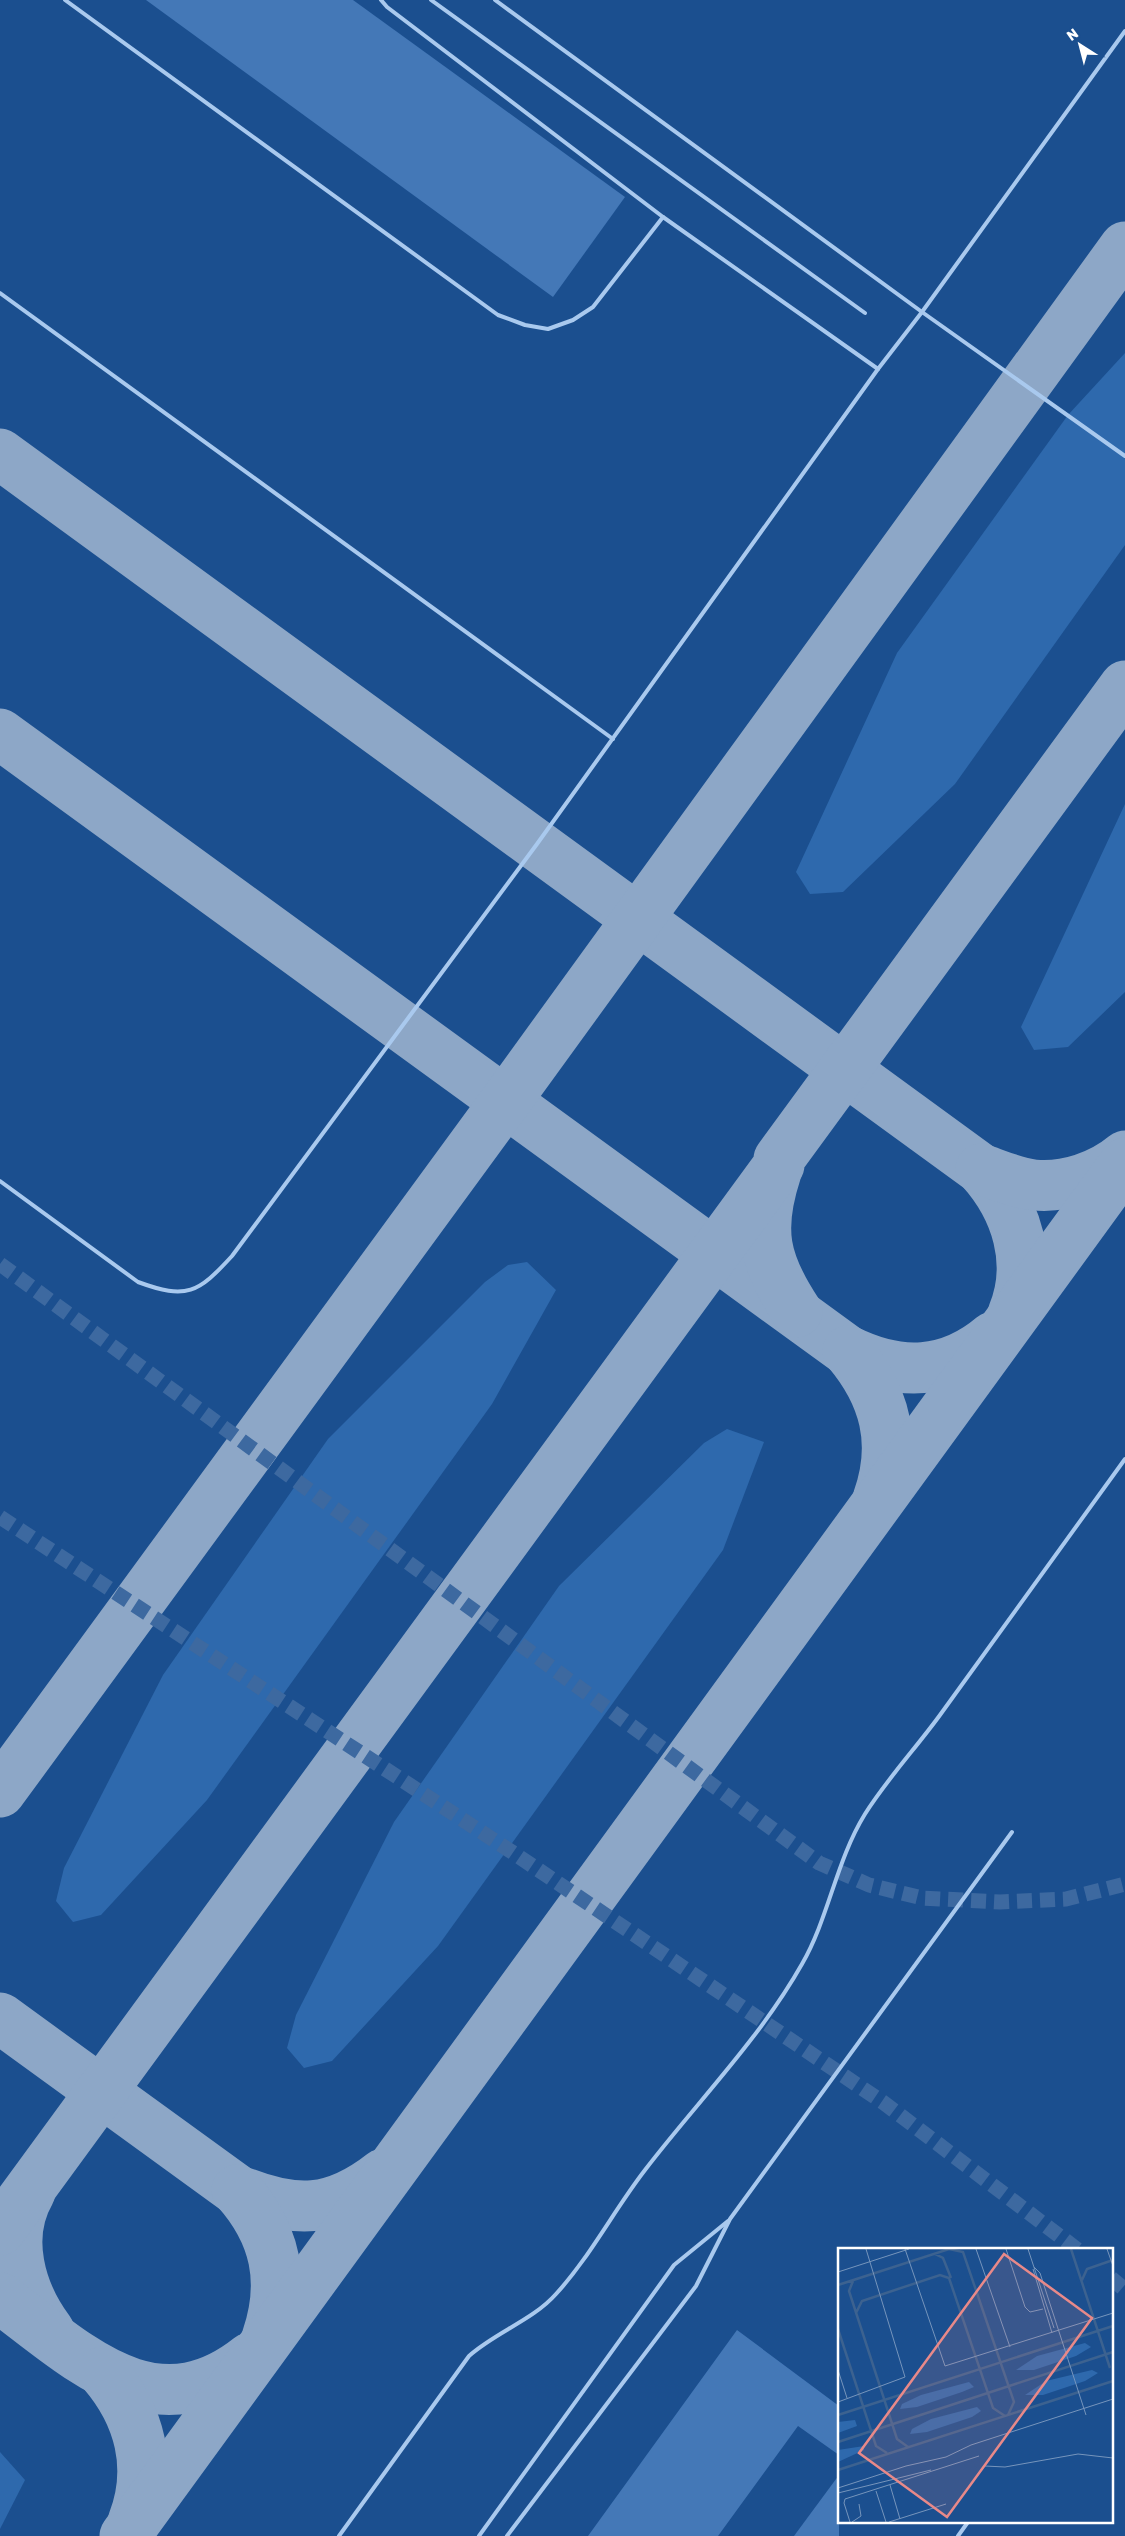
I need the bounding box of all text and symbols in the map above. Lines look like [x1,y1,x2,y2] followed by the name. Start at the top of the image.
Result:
[1055,20,1105,70] north arrow
[1064,25,1082,45] text: N
[838,2248,1112,2524] inset map

